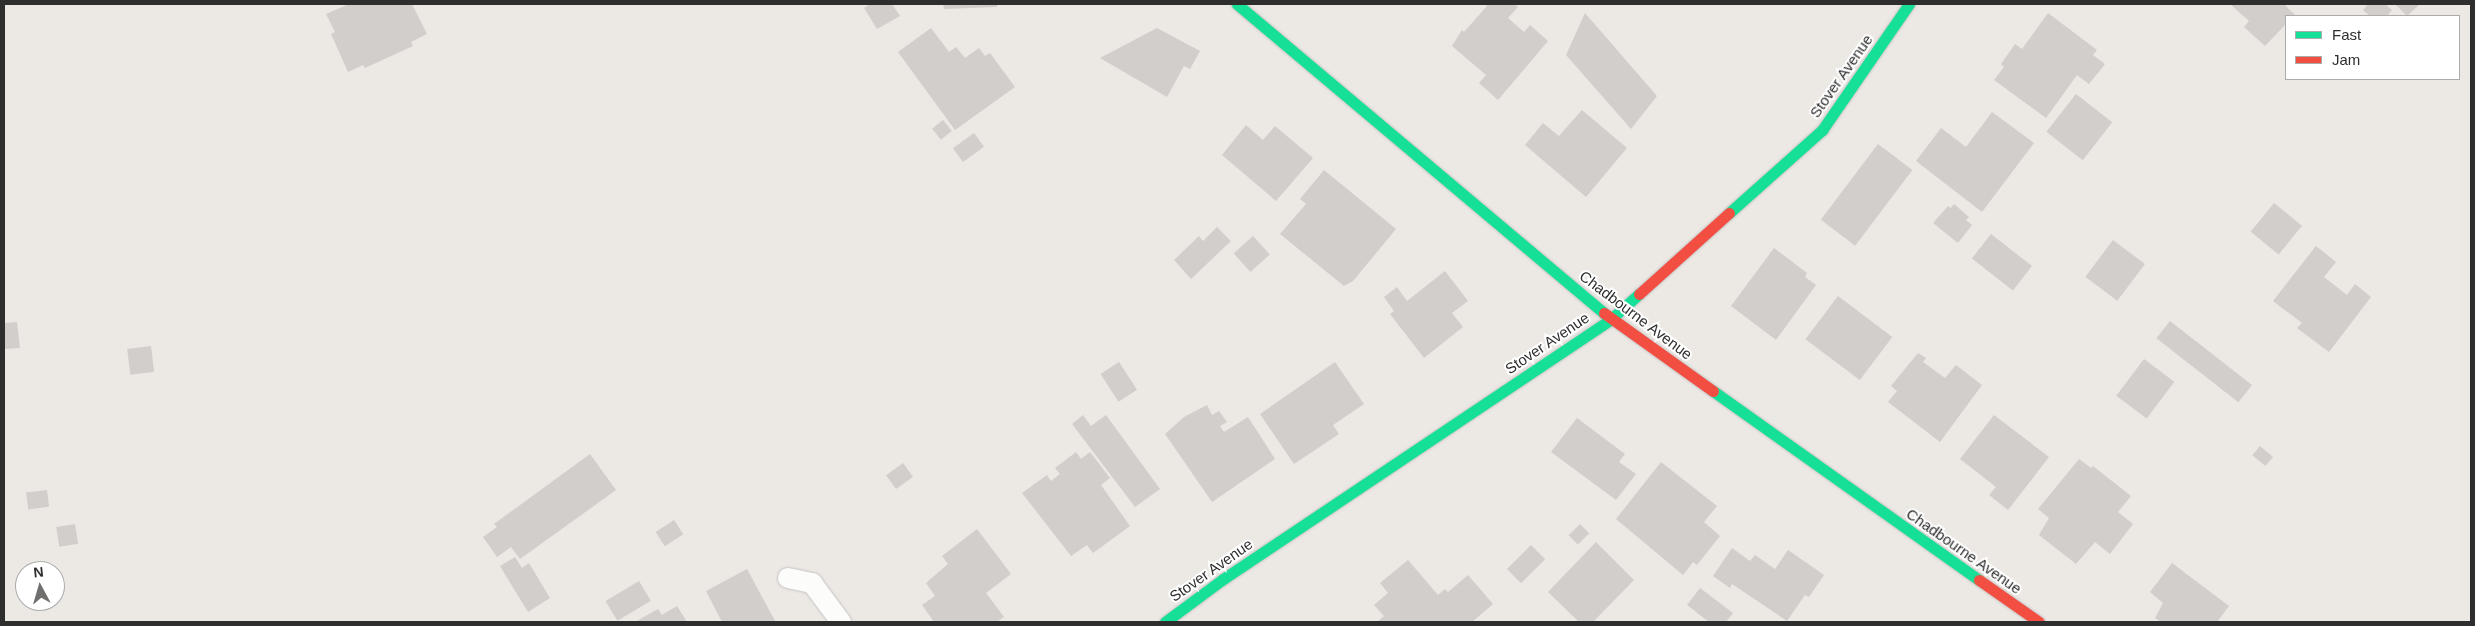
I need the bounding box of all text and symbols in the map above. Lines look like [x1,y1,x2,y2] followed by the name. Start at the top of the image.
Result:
[2285,15,2460,80] legend
[2332,26,2361,43] text: Fast
[1805,31,1877,121] street label: Stover Avenue
[2332,51,2360,68] text: Jam
[1576,266,1696,364] street label: Chadbourne Avenue
[1501,308,1593,378] street label: Stover Avenue
[1903,504,2025,598] street label: Chadbourne Avenue
[1166,534,1256,606] street label: Stover Avenue
[15,561,65,611] north arrow
[33,564,44,581] text: N

